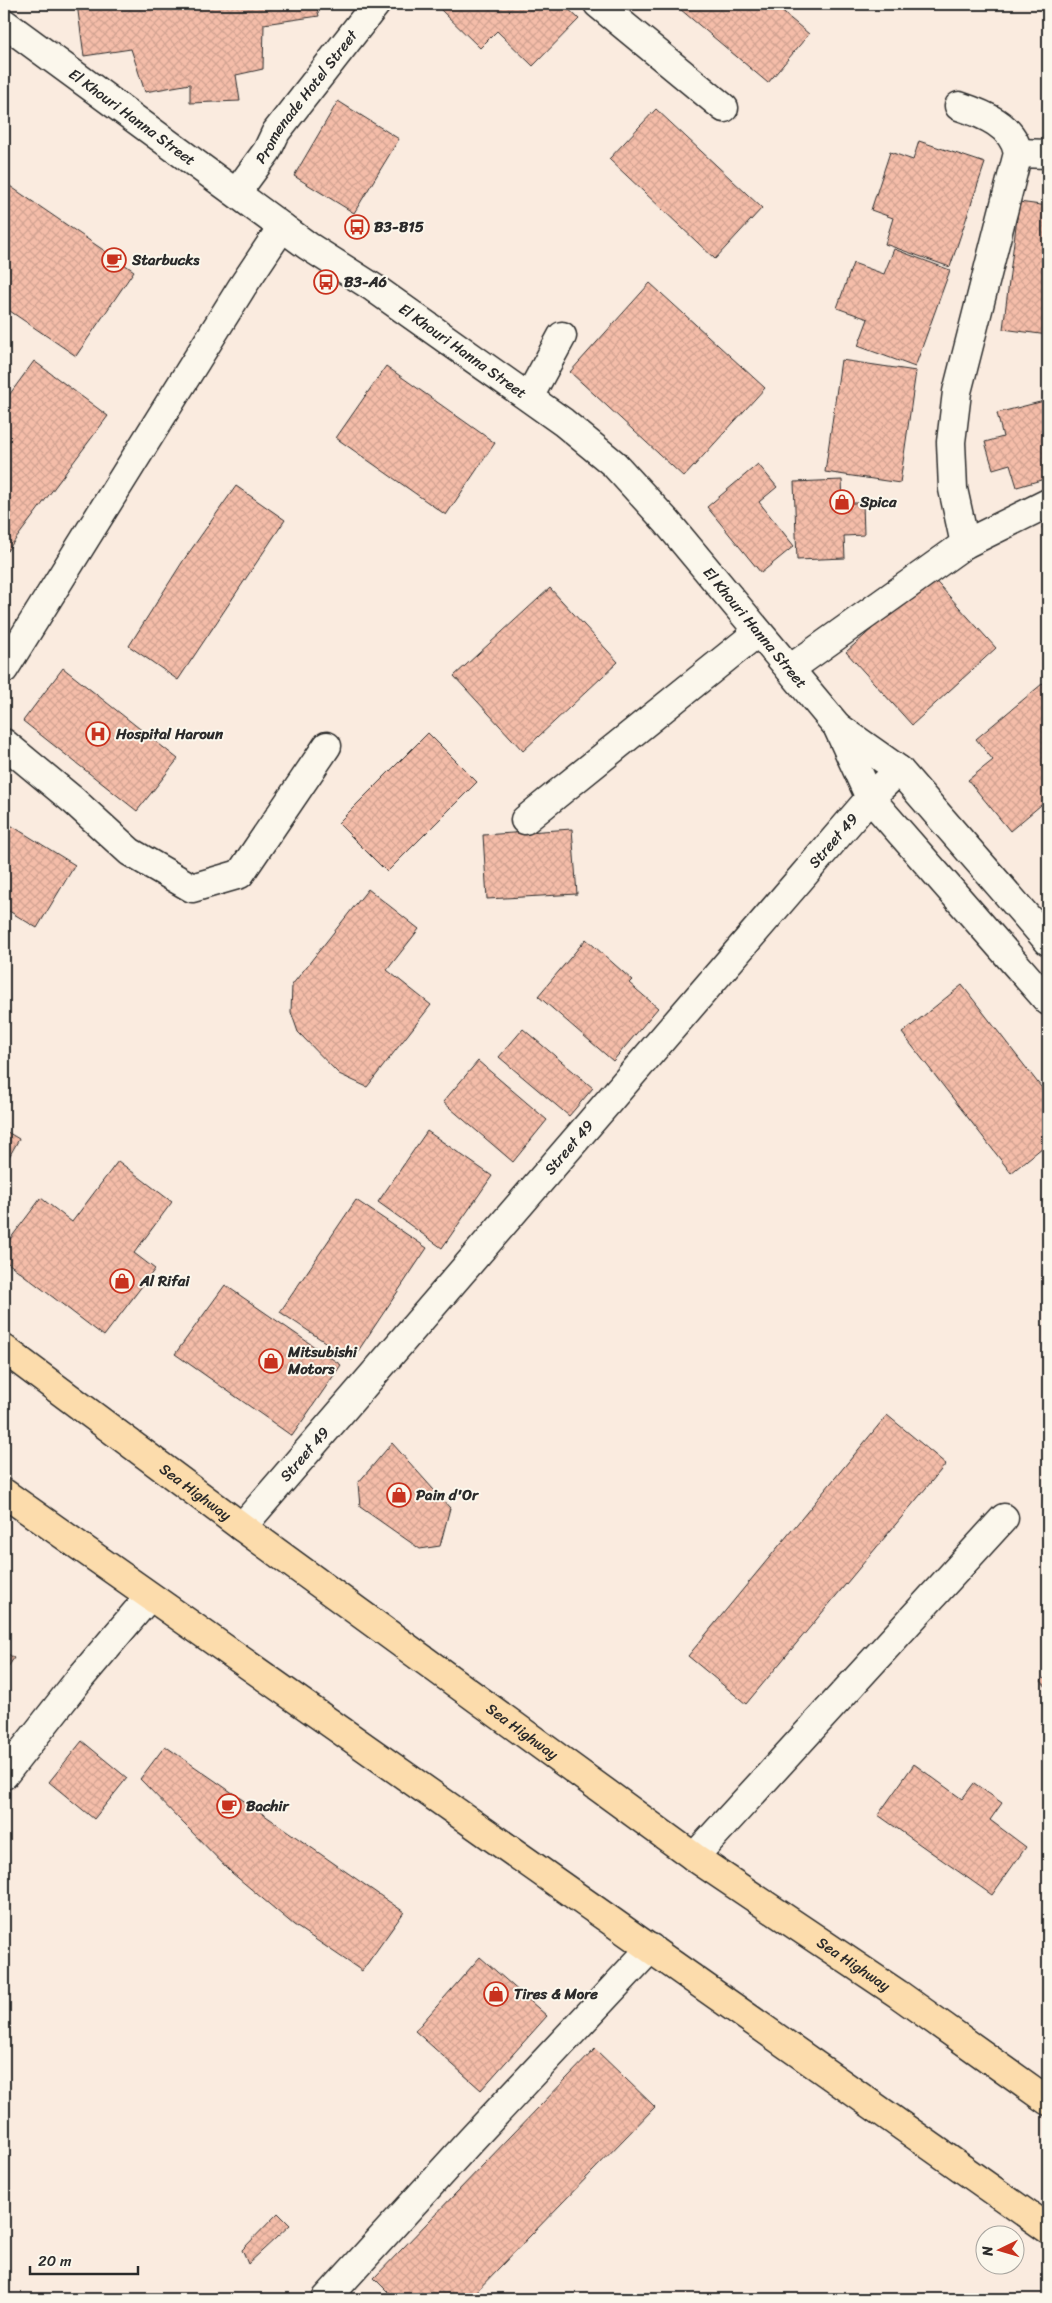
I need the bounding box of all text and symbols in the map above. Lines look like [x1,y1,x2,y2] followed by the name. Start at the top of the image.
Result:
[249,23,365,170] street label: Promenade Hotel Street
[63,62,202,173] street label: El Khouri Hanna Street
[344,214,370,240] bus stop icon: B3-B15
[374,214,424,240] place label: B3-B15
[101,247,127,273] cafe icon: Starbucks
[131,247,200,273] place label: Starbucks
[313,269,339,295] bus stop icon: B3-A6
[344,269,388,295] place label: B3-A6
[393,296,533,406] street label: El Khouri Hanna Street
[829,489,855,515] shop icon: Spica
[859,489,897,515] place label: Spica
[696,561,814,695] street label: El Khouri Hanna Street
[85,721,111,747] hospital icon: Hospital Haroun
[115,721,224,747] place label: Hospital Haroun
[802,807,865,874] street label: Street 49
[538,1114,600,1181] street label: Street 49
[109,1268,135,1294] shop icon: Al Rifai
[139,1268,190,1294] place label: Al Rifai
[287,1339,358,1382] place label: Mitsubishi Motors
[258,1348,284,1374] shop icon: Mitsubishi Motors
[273,1421,336,1488] street label: Street 49
[154,1456,237,1528] street label: Sea Highway
[386,1482,412,1508] shop icon: Pain d'Or
[416,1482,480,1508] place label: Pain d'Or
[480,1696,564,1767] street label: Sea Highway
[216,1793,242,1819] cafe icon: Bachir
[246,1793,290,1819] place label: Bachir
[811,1930,896,1999] street label: Sea Highway
[483,1981,509,2007] shop icon: Tires & More
[514,1981,598,2007] place label: Tires & More
[974,2226,1024,2276] north arrow
[30,2243,138,2275] scale bar
[975,2245,1001,2258] text: N
[38,2248,72,2274] text: 20 m

